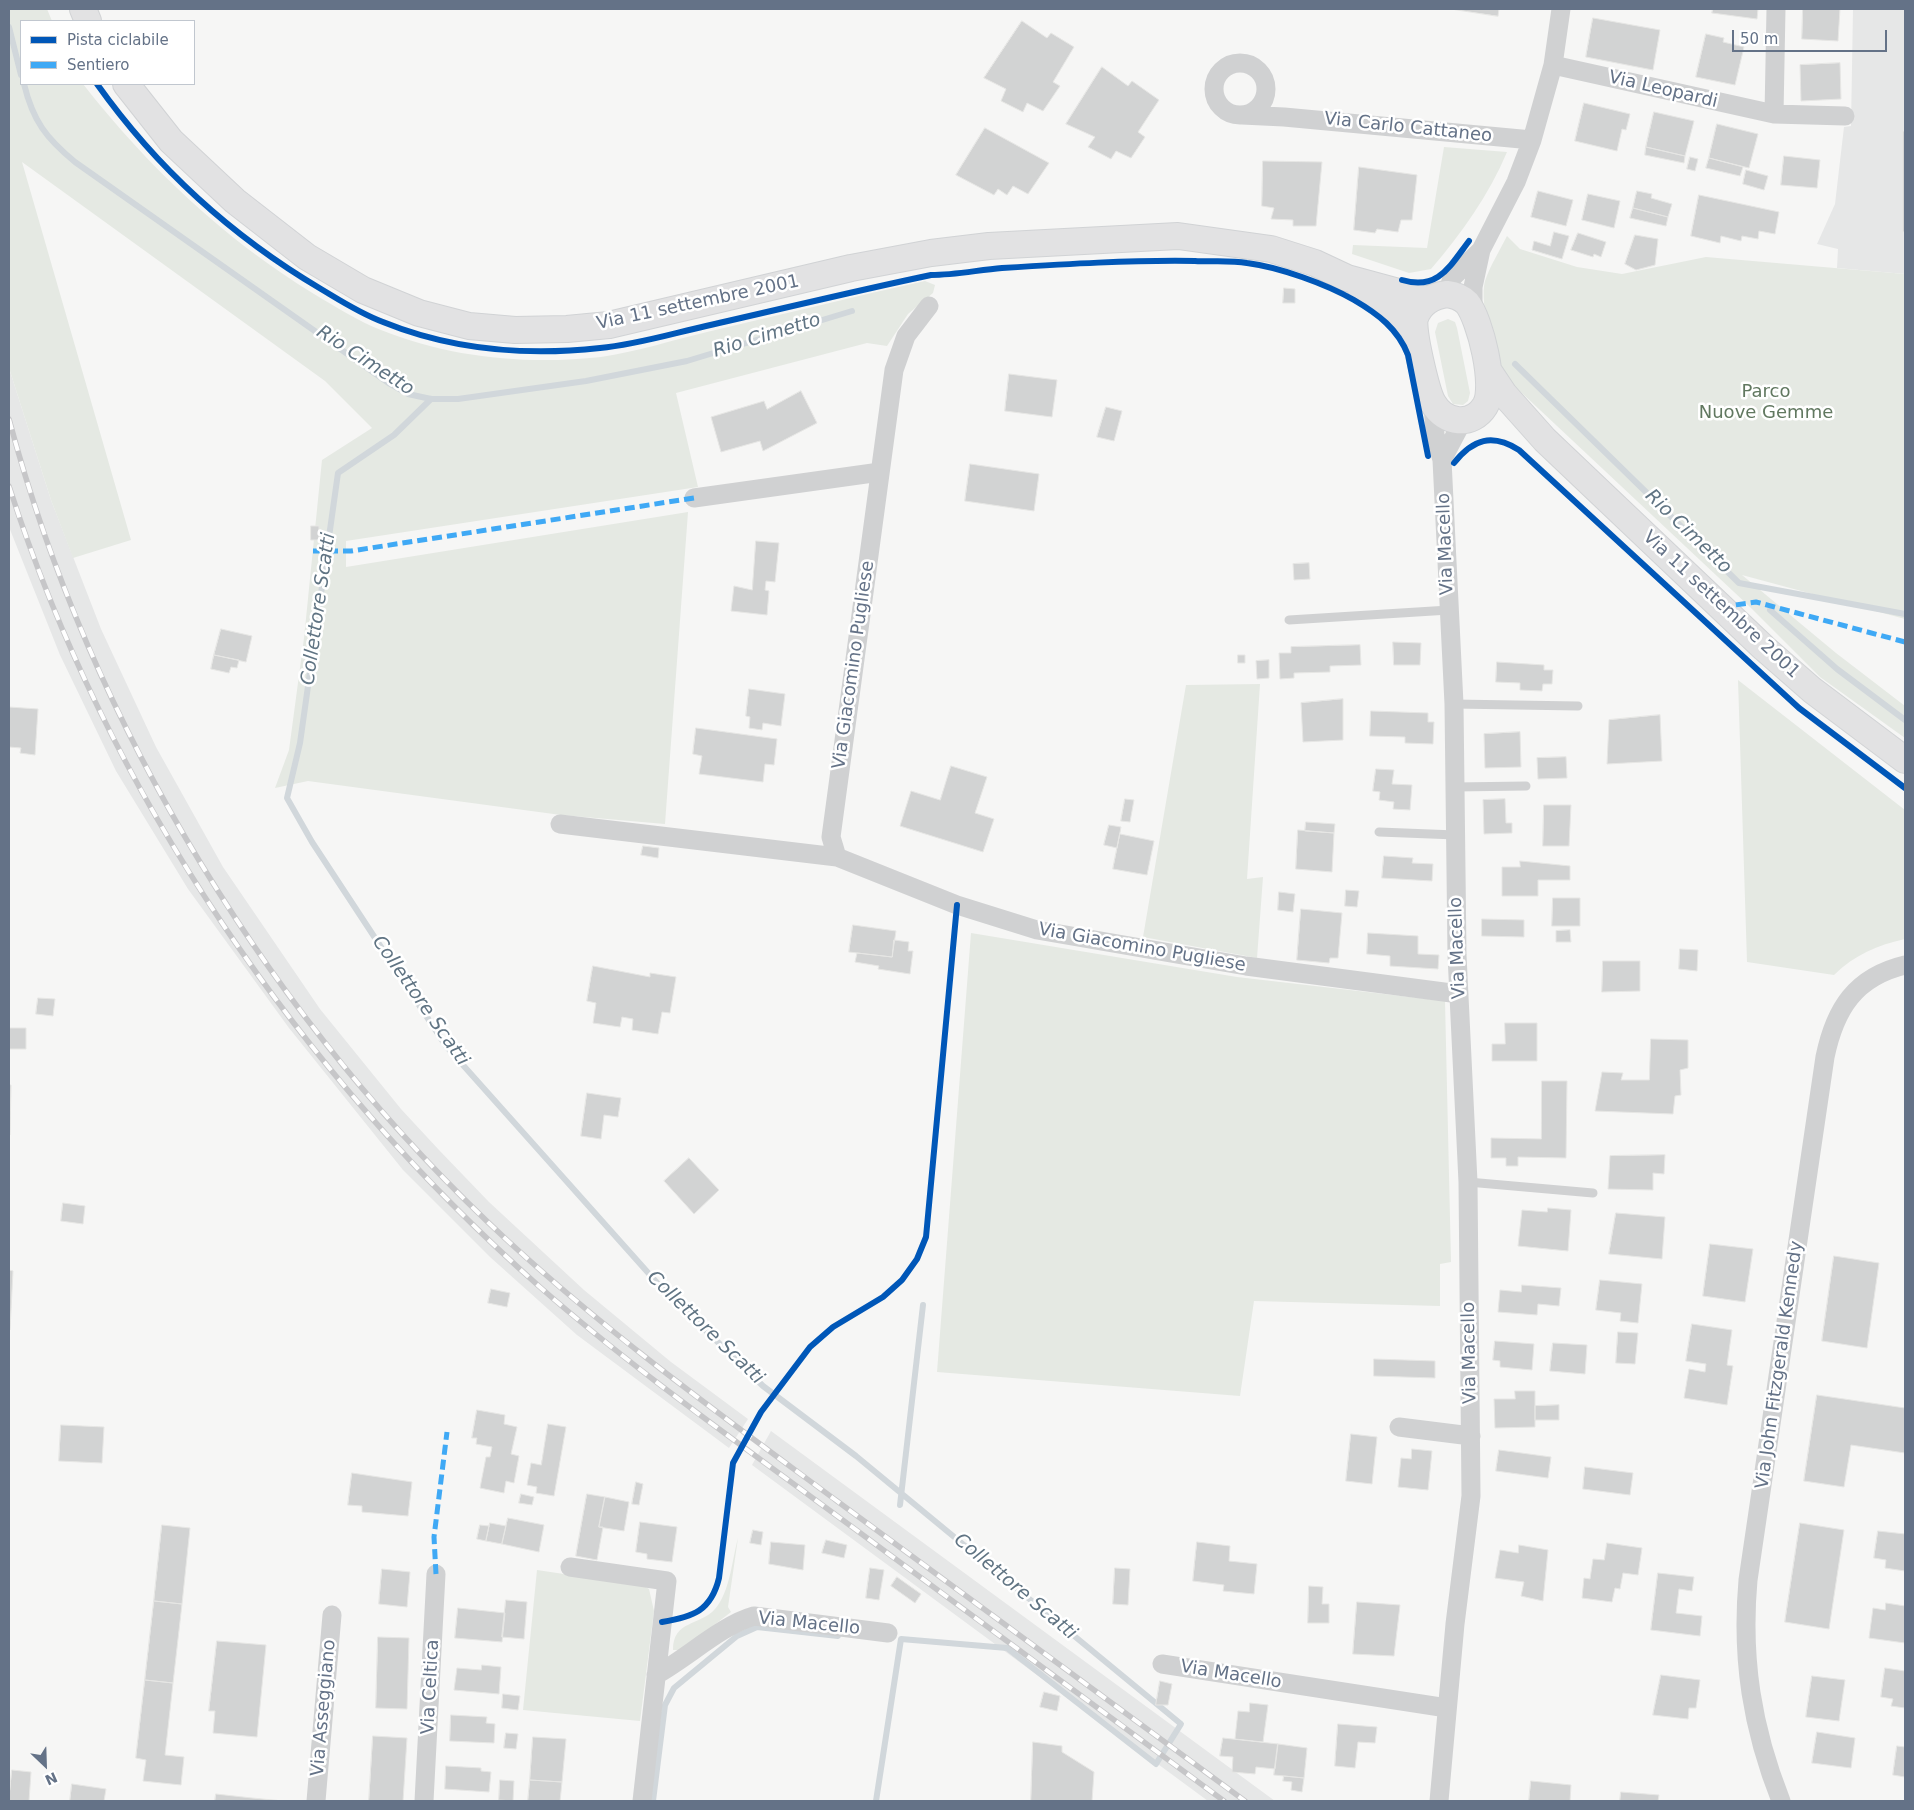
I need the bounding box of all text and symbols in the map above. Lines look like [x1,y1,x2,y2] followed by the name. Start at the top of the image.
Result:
[20,20,195,85] legend
[1734,20,1889,52] scale bar
[1740,30,1778,48] text: 50 m
[67,31,169,49] text: Pista ciclabile
[67,56,130,74] text: Sentiero
[1606,67,1720,113] street label: Via Leopardi
[1323,108,1493,148] street label: Via Carlo Cattaneo
[595,271,801,335] street label: Via 11 settembre 2001
[710,309,824,363] water label: Rio Cimetto
[312,321,418,401] water label: Rio Cimetto
[1699,381,1833,424] park label: Parco Nuove Gemme
[1640,485,1736,579] water label: Rio Cimetto
[1433,493,1459,595] street label: Via Macello
[1638,527,1804,683] street label: Via 11 settembre 2001
[297,531,341,687] water label: Collettore Scatti
[829,559,879,771] street label: Via Giacomino Pugliese
[1445,897,1471,999] street label: Via Macello
[1037,919,1247,977] street label: Via Giacomino Pugliese
[367,932,473,1070] water label: Collettore Scatti
[1752,1240,1808,1490] street label: Via John Fitzgerald Kennedy
[642,1266,768,1390] water label: Collettore Scatti
[1458,1302,1482,1404] street label: Via Macello
[949,1529,1081,1645] water label: Collettore Scatti
[757,1608,861,1640] street label: Via Macello
[307,1639,341,1777] street label: Via Asseggiano
[418,1639,444,1735] street label: Via Celtica
[1179,1656,1283,1694] street label: Via Macello
[20,1740,70,1790] north arrow
[42,1769,60,1788] text: N

